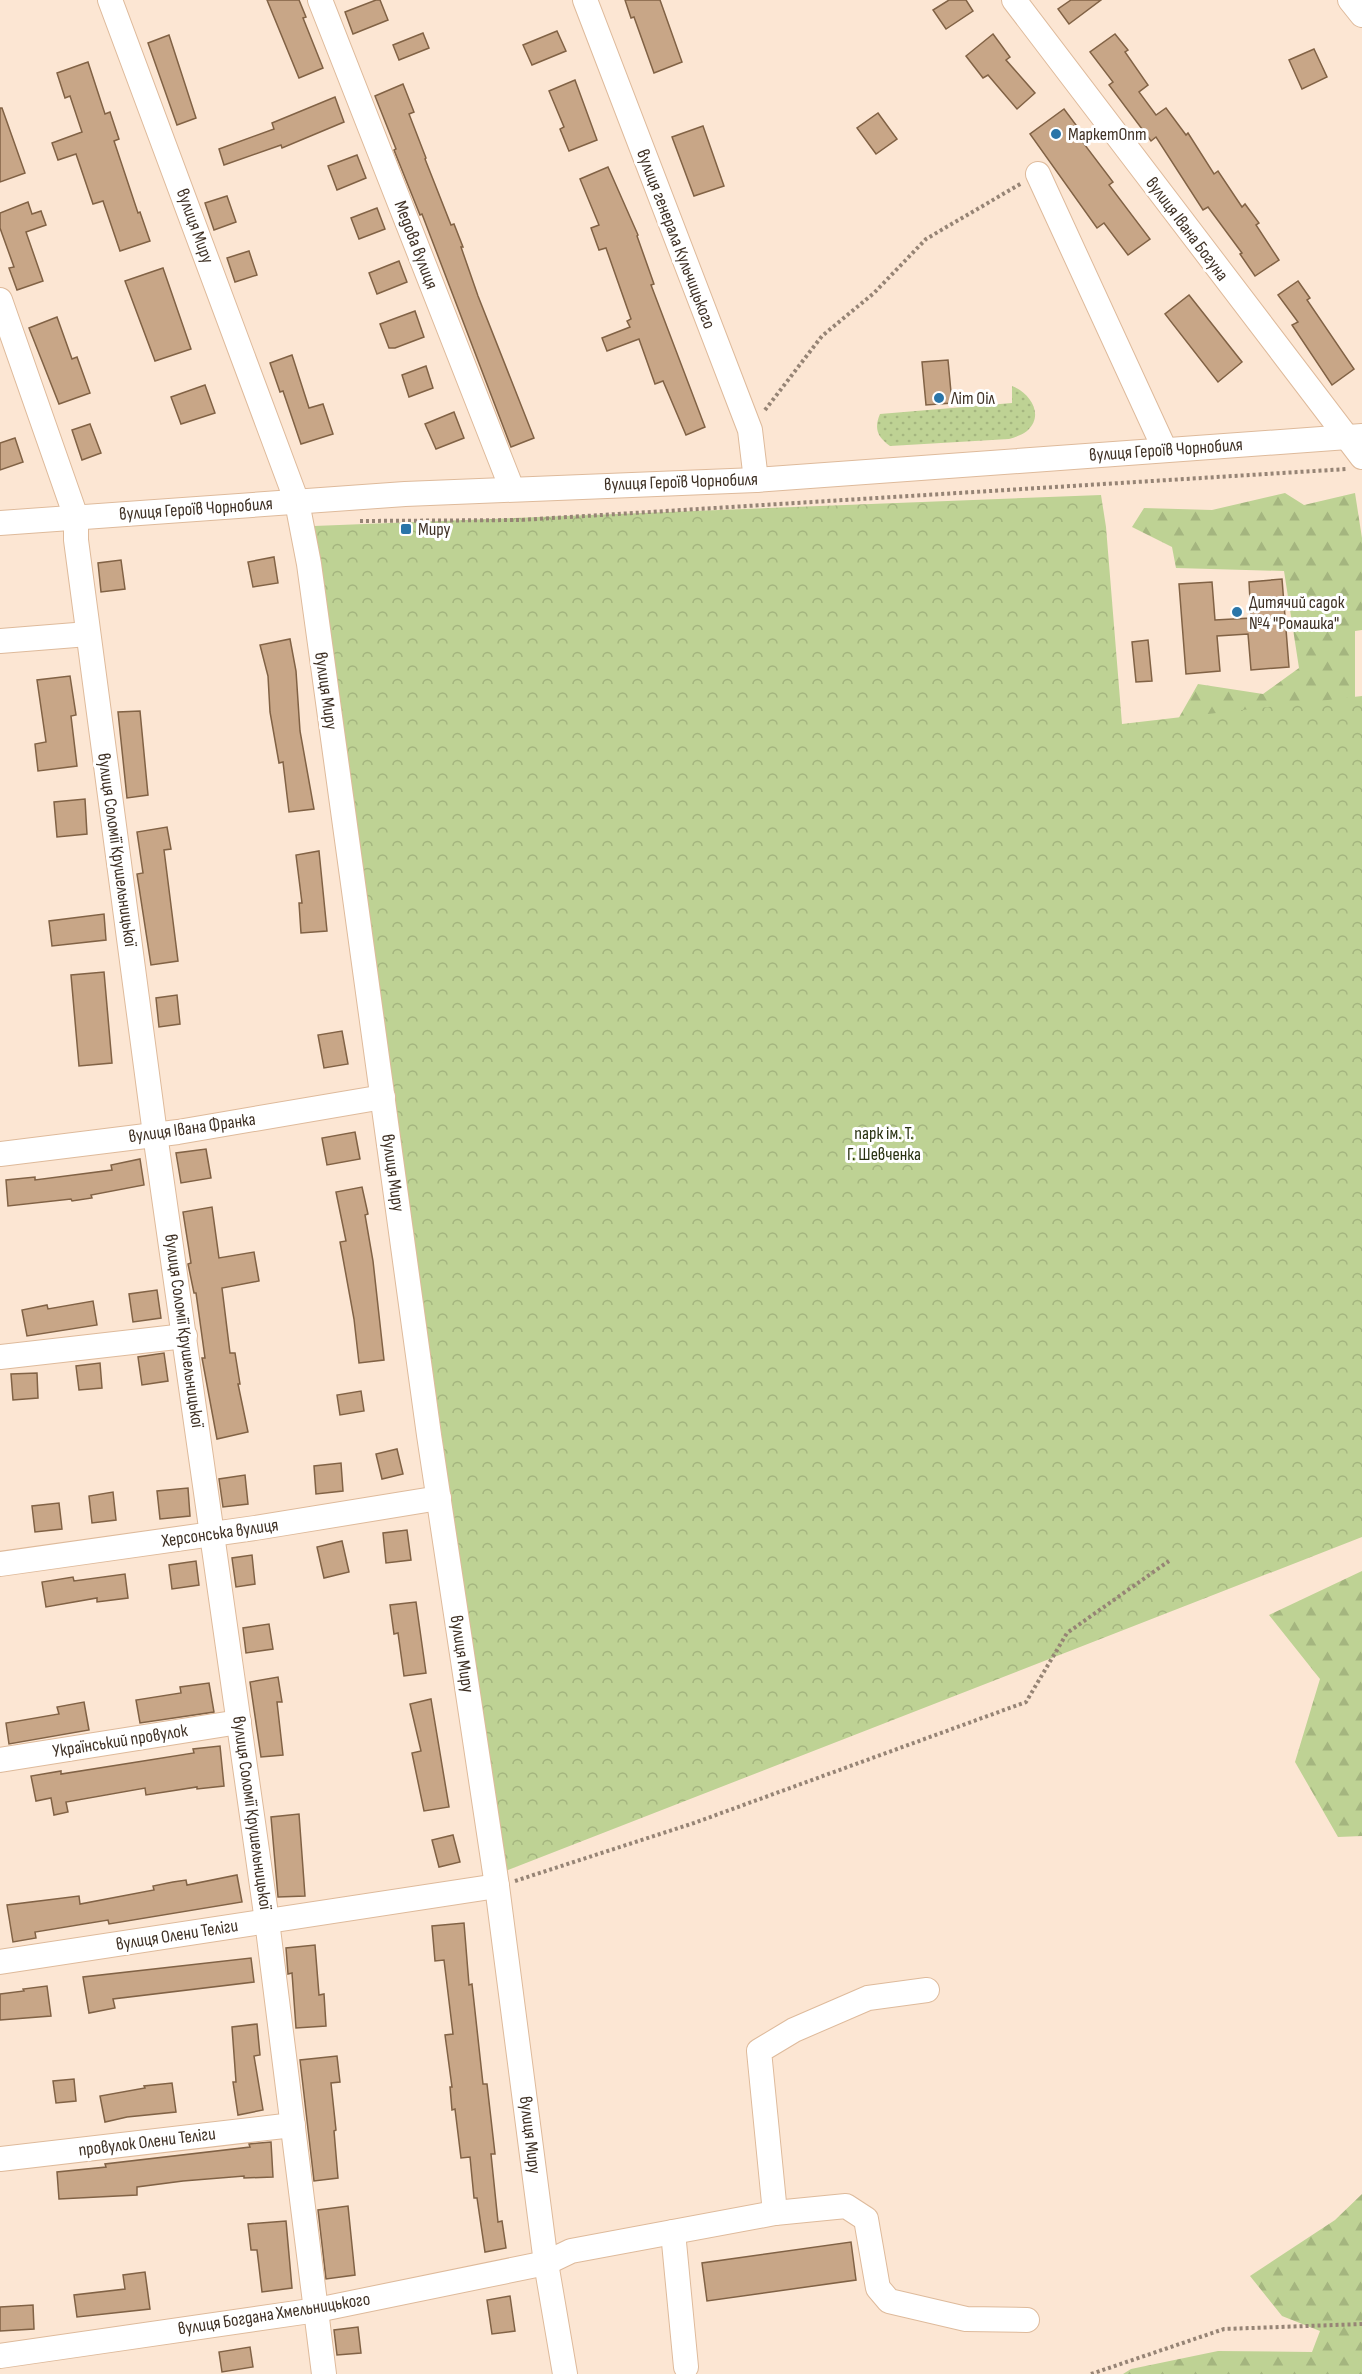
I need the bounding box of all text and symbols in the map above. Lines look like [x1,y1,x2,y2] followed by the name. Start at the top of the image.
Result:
[1068,124,1147,145] place label: МаркетОпт
[1049,127,1063,141] marker: МаркетОпт
[632,146,720,332] street label: вулиця генерала Кульчицького
[1141,173,1233,285] street label: вулиця Івана Богуна
[172,186,218,266] street label: вулиця Миру
[390,198,442,292] street label: Медова вулиця
[950,388,996,409] place label: Літ Оіл
[932,391,946,405] marker: Літ Оіл
[1089,434,1243,466] street label: вулиця Героїв Чорнобиля
[604,469,758,495] street label: вулиця Героїв Чорнобиля
[119,493,273,525] street label: вулиця Героїв Чорнобиля
[418,519,451,540] place label: Миру
[399,522,413,536] marker: Миру
[1249,592,1345,634] place label: Дитячий садок №4 "Ромашка"
[1230,605,1244,619] marker: Дитячий садок №4 "Ромашка"
[310,651,342,731] street label: вулиця Миру
[93,752,141,949] street label: вулиця Соломії Крушельницької
[127,1109,257,1147] street label: вулиця Івана Франка
[847,1123,921,1165] park label: парк ім. Т. Г. Шевченка
[377,1133,409,1213] street label: вулиця Миру
[160,1233,208,1430] street label: вулиця Соломії Крушельницької
[159,1514,280,1552] street label: Херсонська вулиця
[446,1614,478,1694] street label: вулиця Миру
[228,1715,276,1912] street label: вулиця Соломії Крушельницької
[51,1720,189,1762] street label: Український провулок
[115,1915,239,1955] street label: вулиця Олени Теліги
[515,2095,545,2175] street label: вулиця Миру
[77,2123,217,2161] street label: провулок Олени Теліги
[176,2288,372,2340] street label: вулиця Богдана Хмельницького

